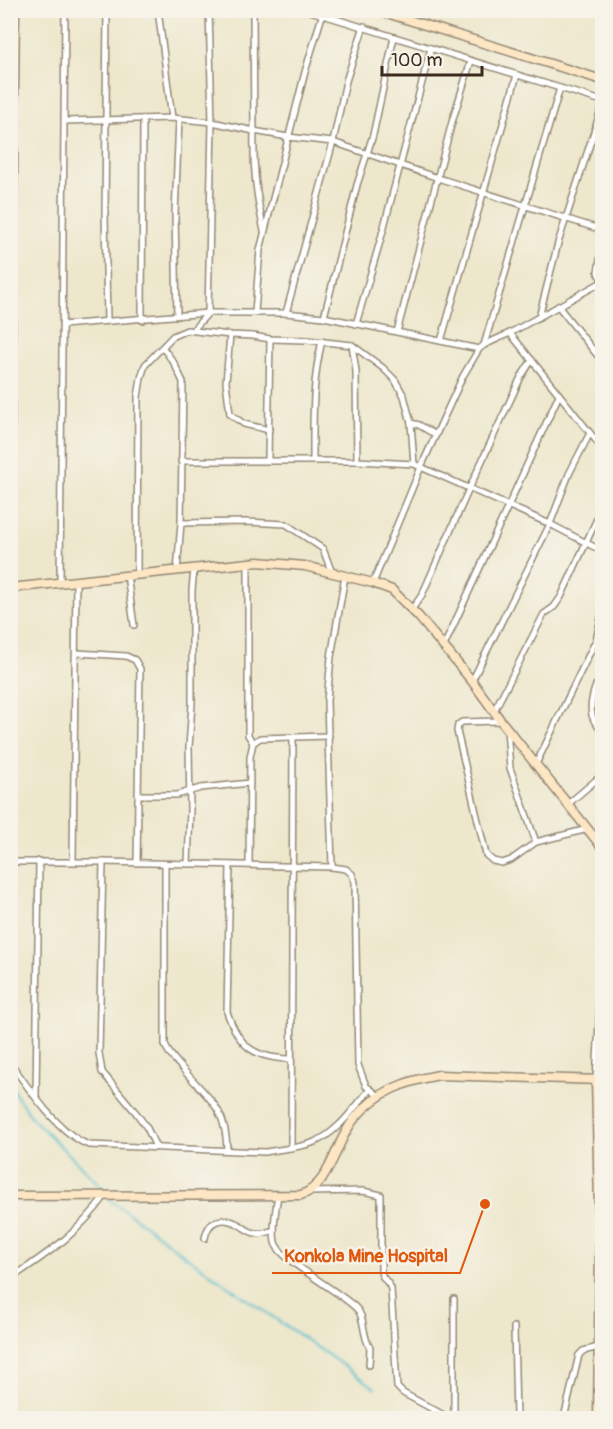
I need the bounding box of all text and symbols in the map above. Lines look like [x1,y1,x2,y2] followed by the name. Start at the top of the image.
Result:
[382,39,482,77] scale bar
[391,49,443,72] text: 100 m
[272,1237,460,1273] callout: Konkola Mine Hospital
[284,1245,448,1268] text: Konkola Mine Hospital

